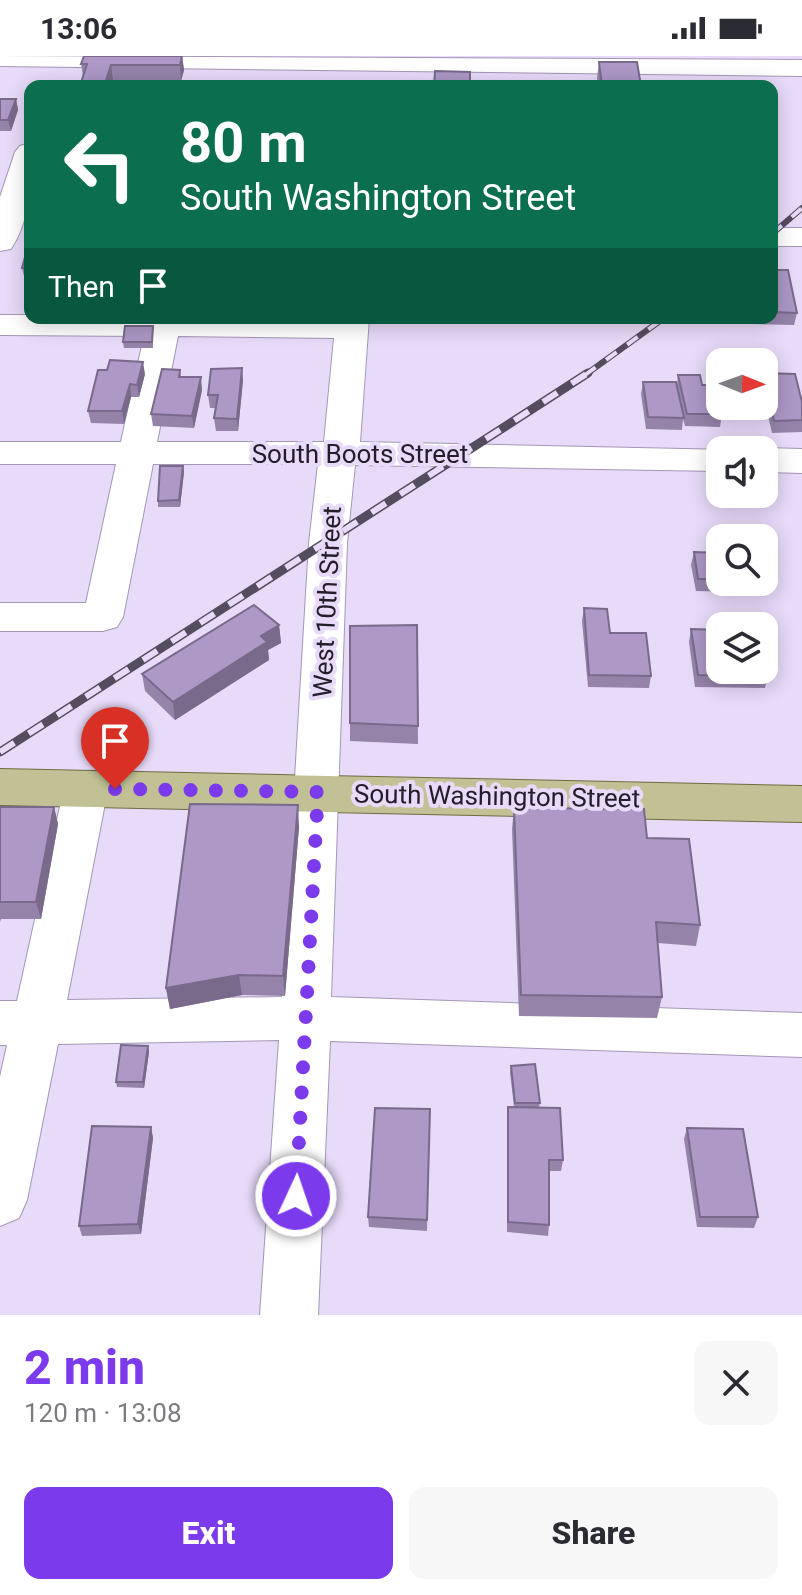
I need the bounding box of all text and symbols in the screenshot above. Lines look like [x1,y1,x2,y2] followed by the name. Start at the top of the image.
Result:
[40,11,117,46] text: 13:06
[180,110,307,176] text: 80 m
[48,112,152,216] icon: left
[180,177,576,219] text: South Washington Street
[131,264,175,308] icon: arrive
[48,269,115,304] text: Then
[706,348,778,420] north arrow
[706,348,778,684] map controls
[706,436,778,508] button: sound
[252,439,468,469] street label: South Boots Street
[307,505,347,699] street label: West 10th Street
[706,524,778,596] button: search
[706,612,778,684] button: layers
[81,707,149,789] pin
[93,719,137,763] icon: arrive
[354,779,640,813] street label: South Washington Street
[254,1154,338,1238] position arrow
[24,1339,145,1396] text: 2 min
[694,1341,778,1425] button: close
[24,1398,182,1428] text: 120 m · 13:08
[24,1487,393,1579] button: Exit
[409,1487,778,1579] button: Share

